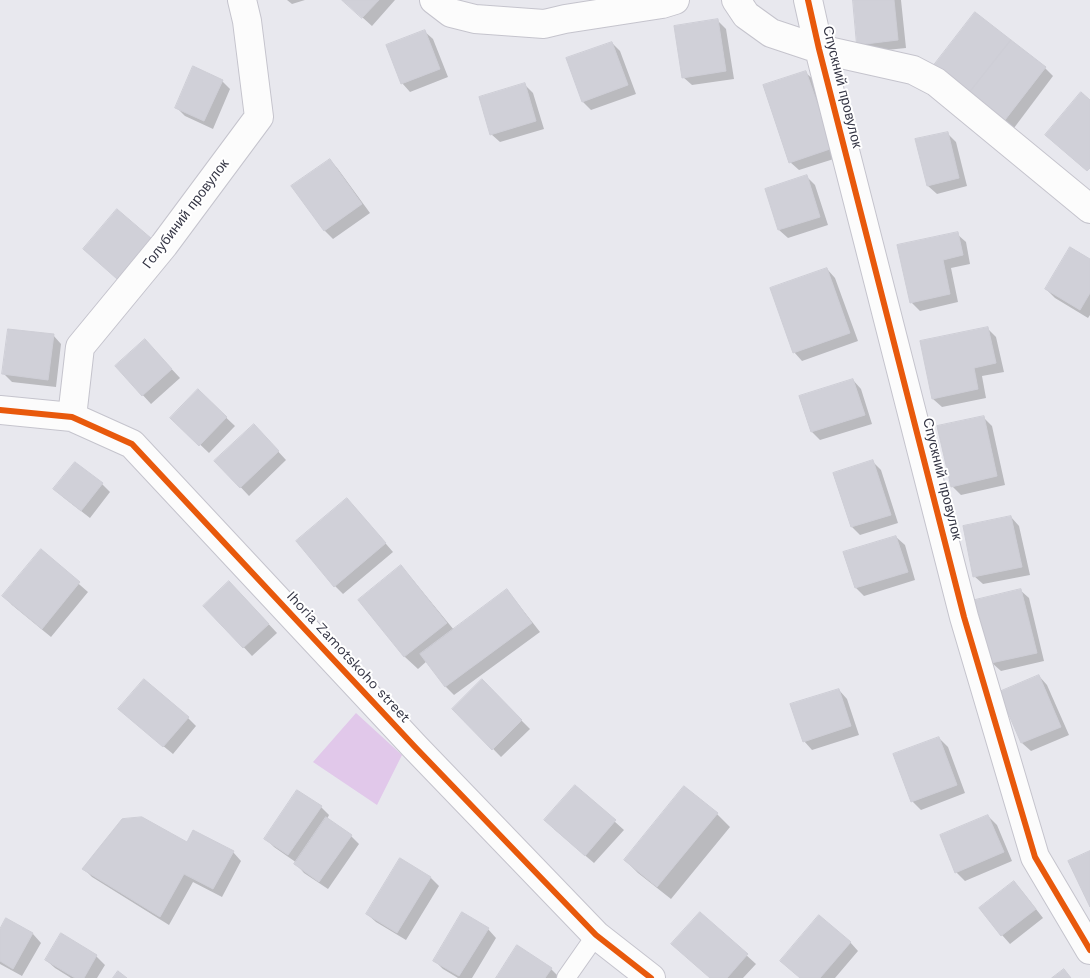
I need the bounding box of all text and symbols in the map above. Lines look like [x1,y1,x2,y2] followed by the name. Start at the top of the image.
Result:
[819,24,865,150] street label: Спускний провулок
[139,156,233,272] street label: Голубиний провулок
[919,416,965,542] street label: Спускний провулок
[283,588,413,726] street label: Ihoria Zamotskoho street

